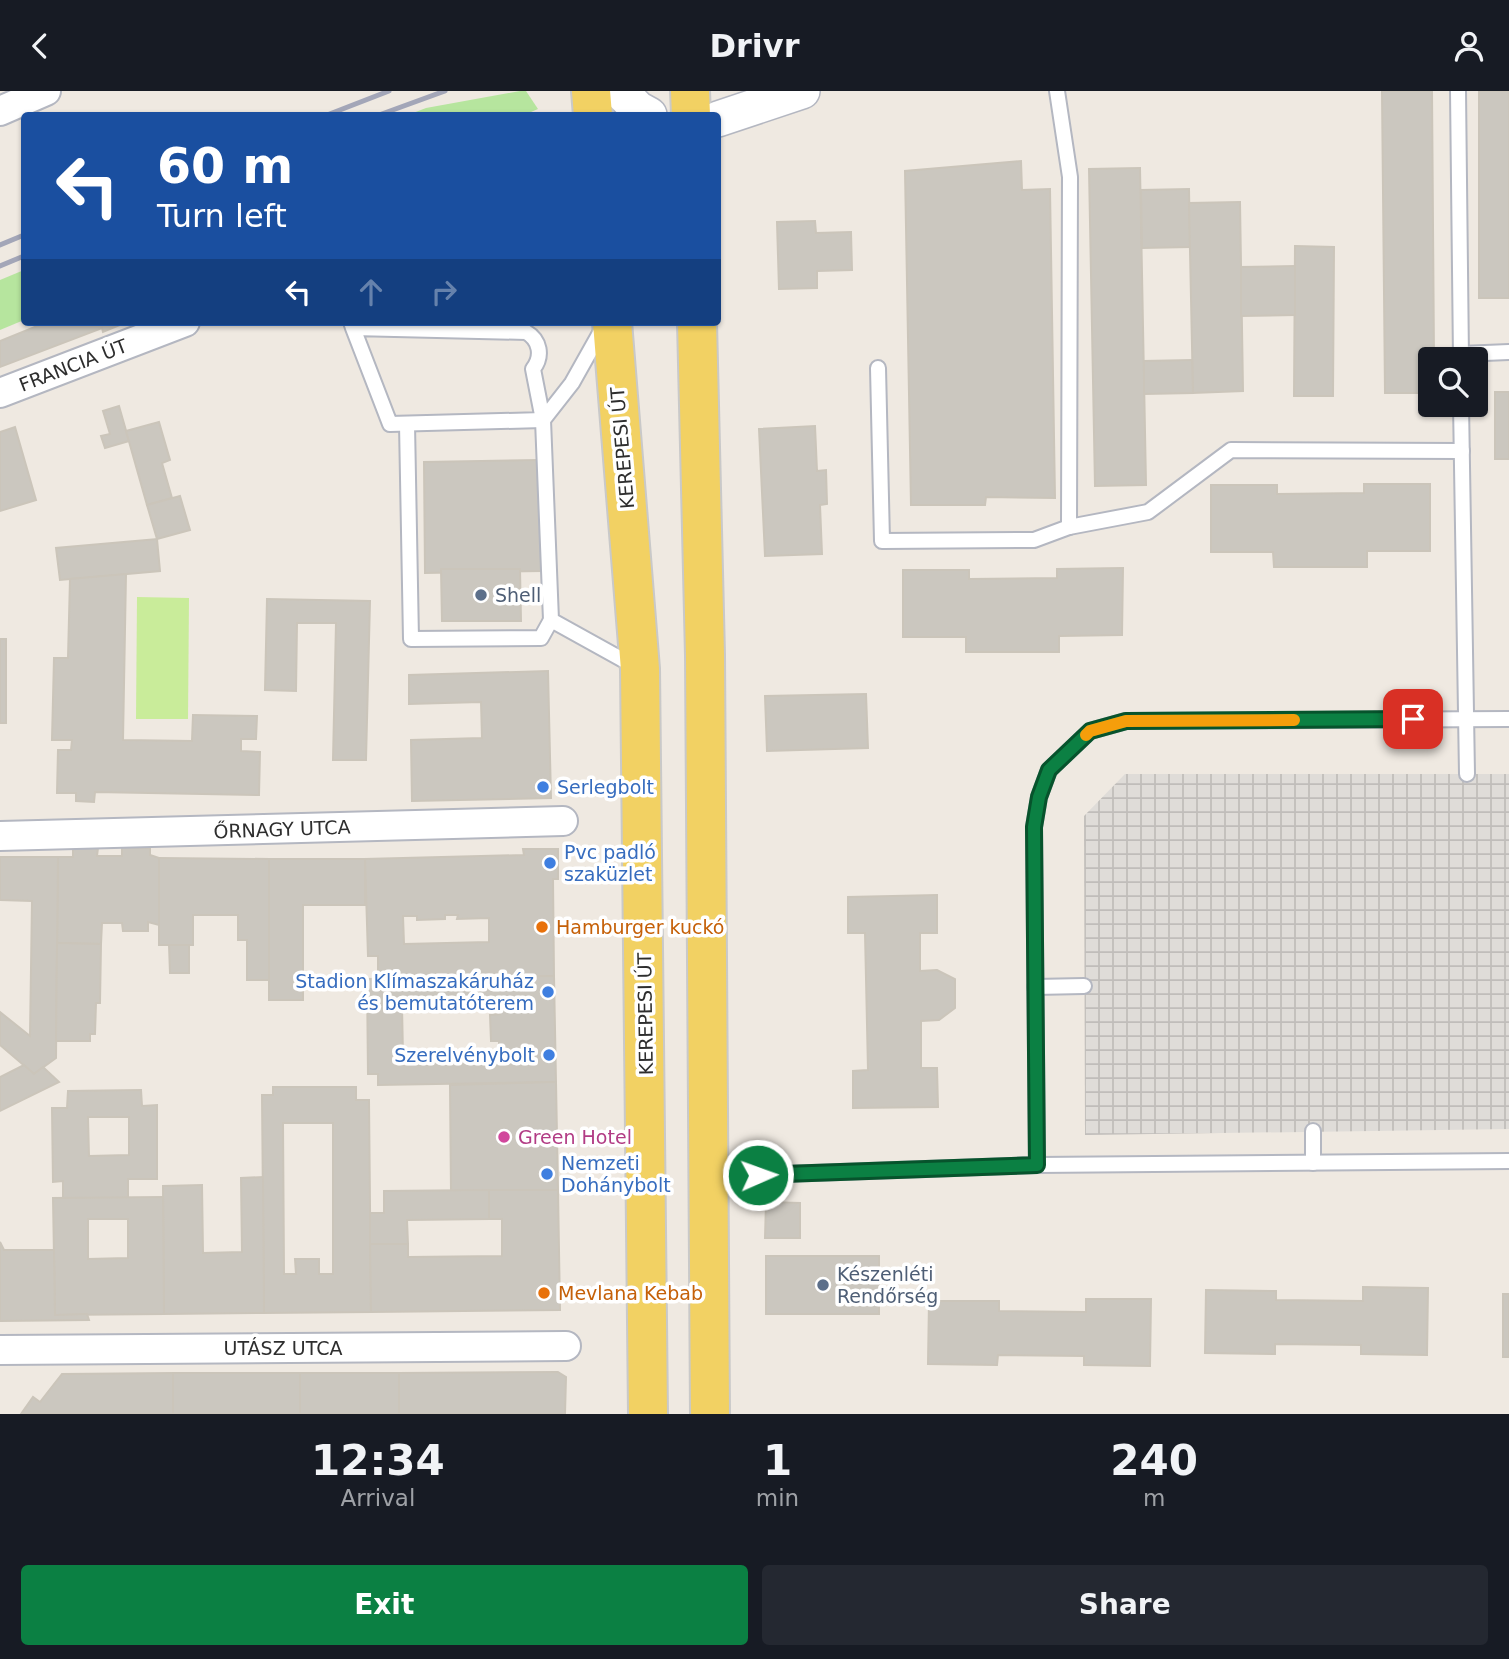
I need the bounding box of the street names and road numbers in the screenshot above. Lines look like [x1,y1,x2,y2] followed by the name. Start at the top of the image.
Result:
[15,333,131,396] street label: FRANCIA ÚT
[605,386,638,510] street label: KEREPESI ÚT
[213,815,351,842] street label: ŐRNAGY UTCA
[632,952,657,1075] street label: KEREPESI ÚT
[224,1337,342,1359] street label: UTÁSZ UTCA

